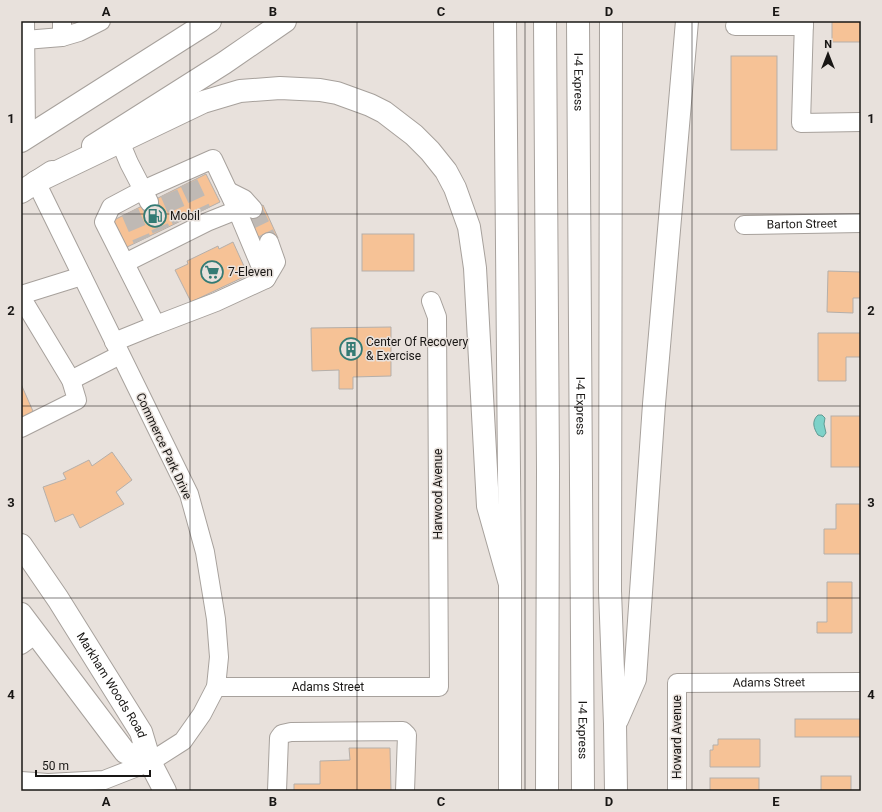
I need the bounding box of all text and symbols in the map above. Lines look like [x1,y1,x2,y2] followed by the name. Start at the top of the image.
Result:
[102,4,111,19] text: A
[269,4,277,19] text: B
[437,4,446,19] text: C
[605,4,613,19] text: D
[772,4,780,19] text: E
[808,34,848,74] north arrow
[824,38,832,51] text: N
[571,53,586,111] street label: I-4 Express
[7,111,15,126] text: 1
[867,111,875,126] text: 1
[142,203,168,229] fuel station icon: Mobil
[170,209,200,223] place label: Mobil
[767,216,837,232] street label: Barton Street
[199,259,225,285] supermarket icon: 7-Eleven
[228,265,273,279] place label: 7-Eleven
[7,303,15,318] text: 2
[867,303,875,318] text: 2
[366,335,469,363] place label: Center Of Recovery & Exercise
[338,336,364,362] building icon: Center Of Recovery & Exercise
[573,377,588,435] street label: I-4 Express
[133,391,195,501] street label: Commerce Park Drive
[431,449,445,539] street label: Harwood Avenue
[7,495,15,510] text: 3
[867,495,875,510] text: 3
[74,630,149,739] street label: Markham Woods Road
[733,675,805,690] street label: Adams Street
[292,680,364,694] street label: Adams Street
[7,687,15,702] text: 4
[867,687,875,702] text: 4
[670,695,684,779] street label: Howard Avenue
[575,701,590,759] street label: I-4 Express
[36,752,150,778] scale bar
[42,759,69,773] text: 50 m
[102,794,111,809] text: A
[269,794,277,809] text: B
[437,794,446,809] text: C
[605,794,613,809] text: D
[772,794,780,809] text: E

